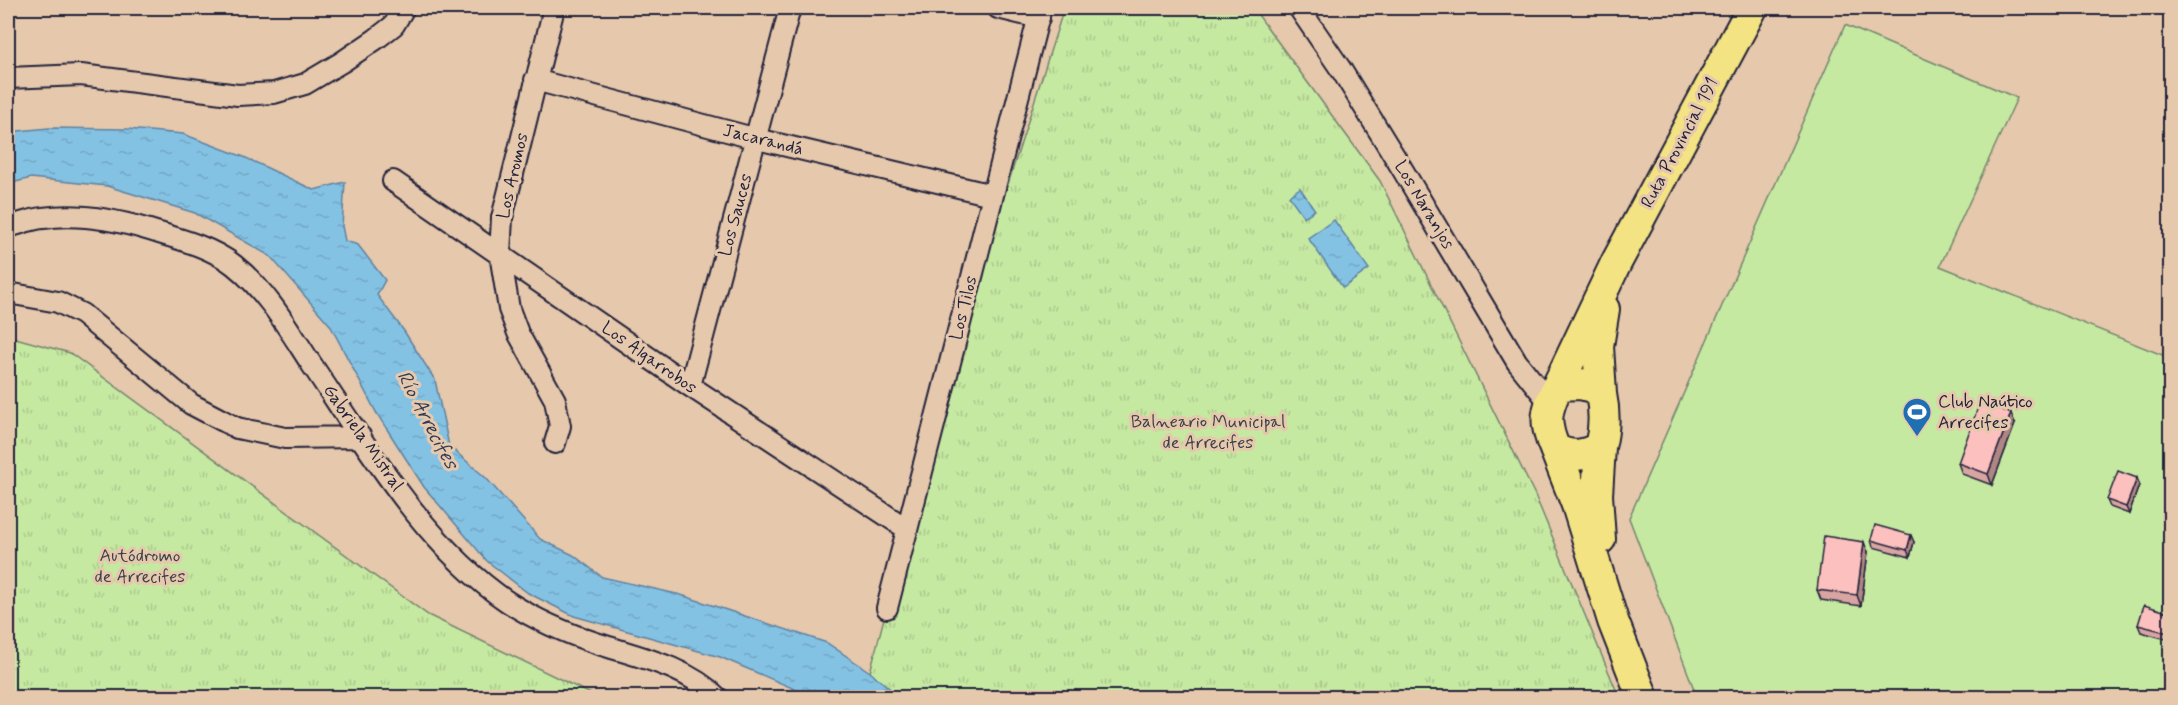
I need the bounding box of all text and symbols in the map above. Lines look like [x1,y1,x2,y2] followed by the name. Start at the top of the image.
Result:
[1635,74,1725,212] street label: Ruta Provincial 191
[720,118,806,162] street label: Jacarandá
[491,131,535,221] street label: Los Aromos
[1388,156,1460,254] street label: Los Naranjos
[713,171,759,259] street label: Los Sauces
[944,273,984,343] street label: Los Tilos
[596,316,702,400] street label: Los Algarrobos
[390,366,465,476] water label: Río Arrecifes
[317,380,409,496] street label: Gabriela Mistral
[1938,390,2033,435] place label: Club Naútico Arrecifes
[1901,396,1933,438] sports icon: Club Naútico Arrecifes
[1131,410,1285,455] park label: Balneario Municipal de Arrecifes
[95,544,185,589] park label: Autódromo de Arrecifes

